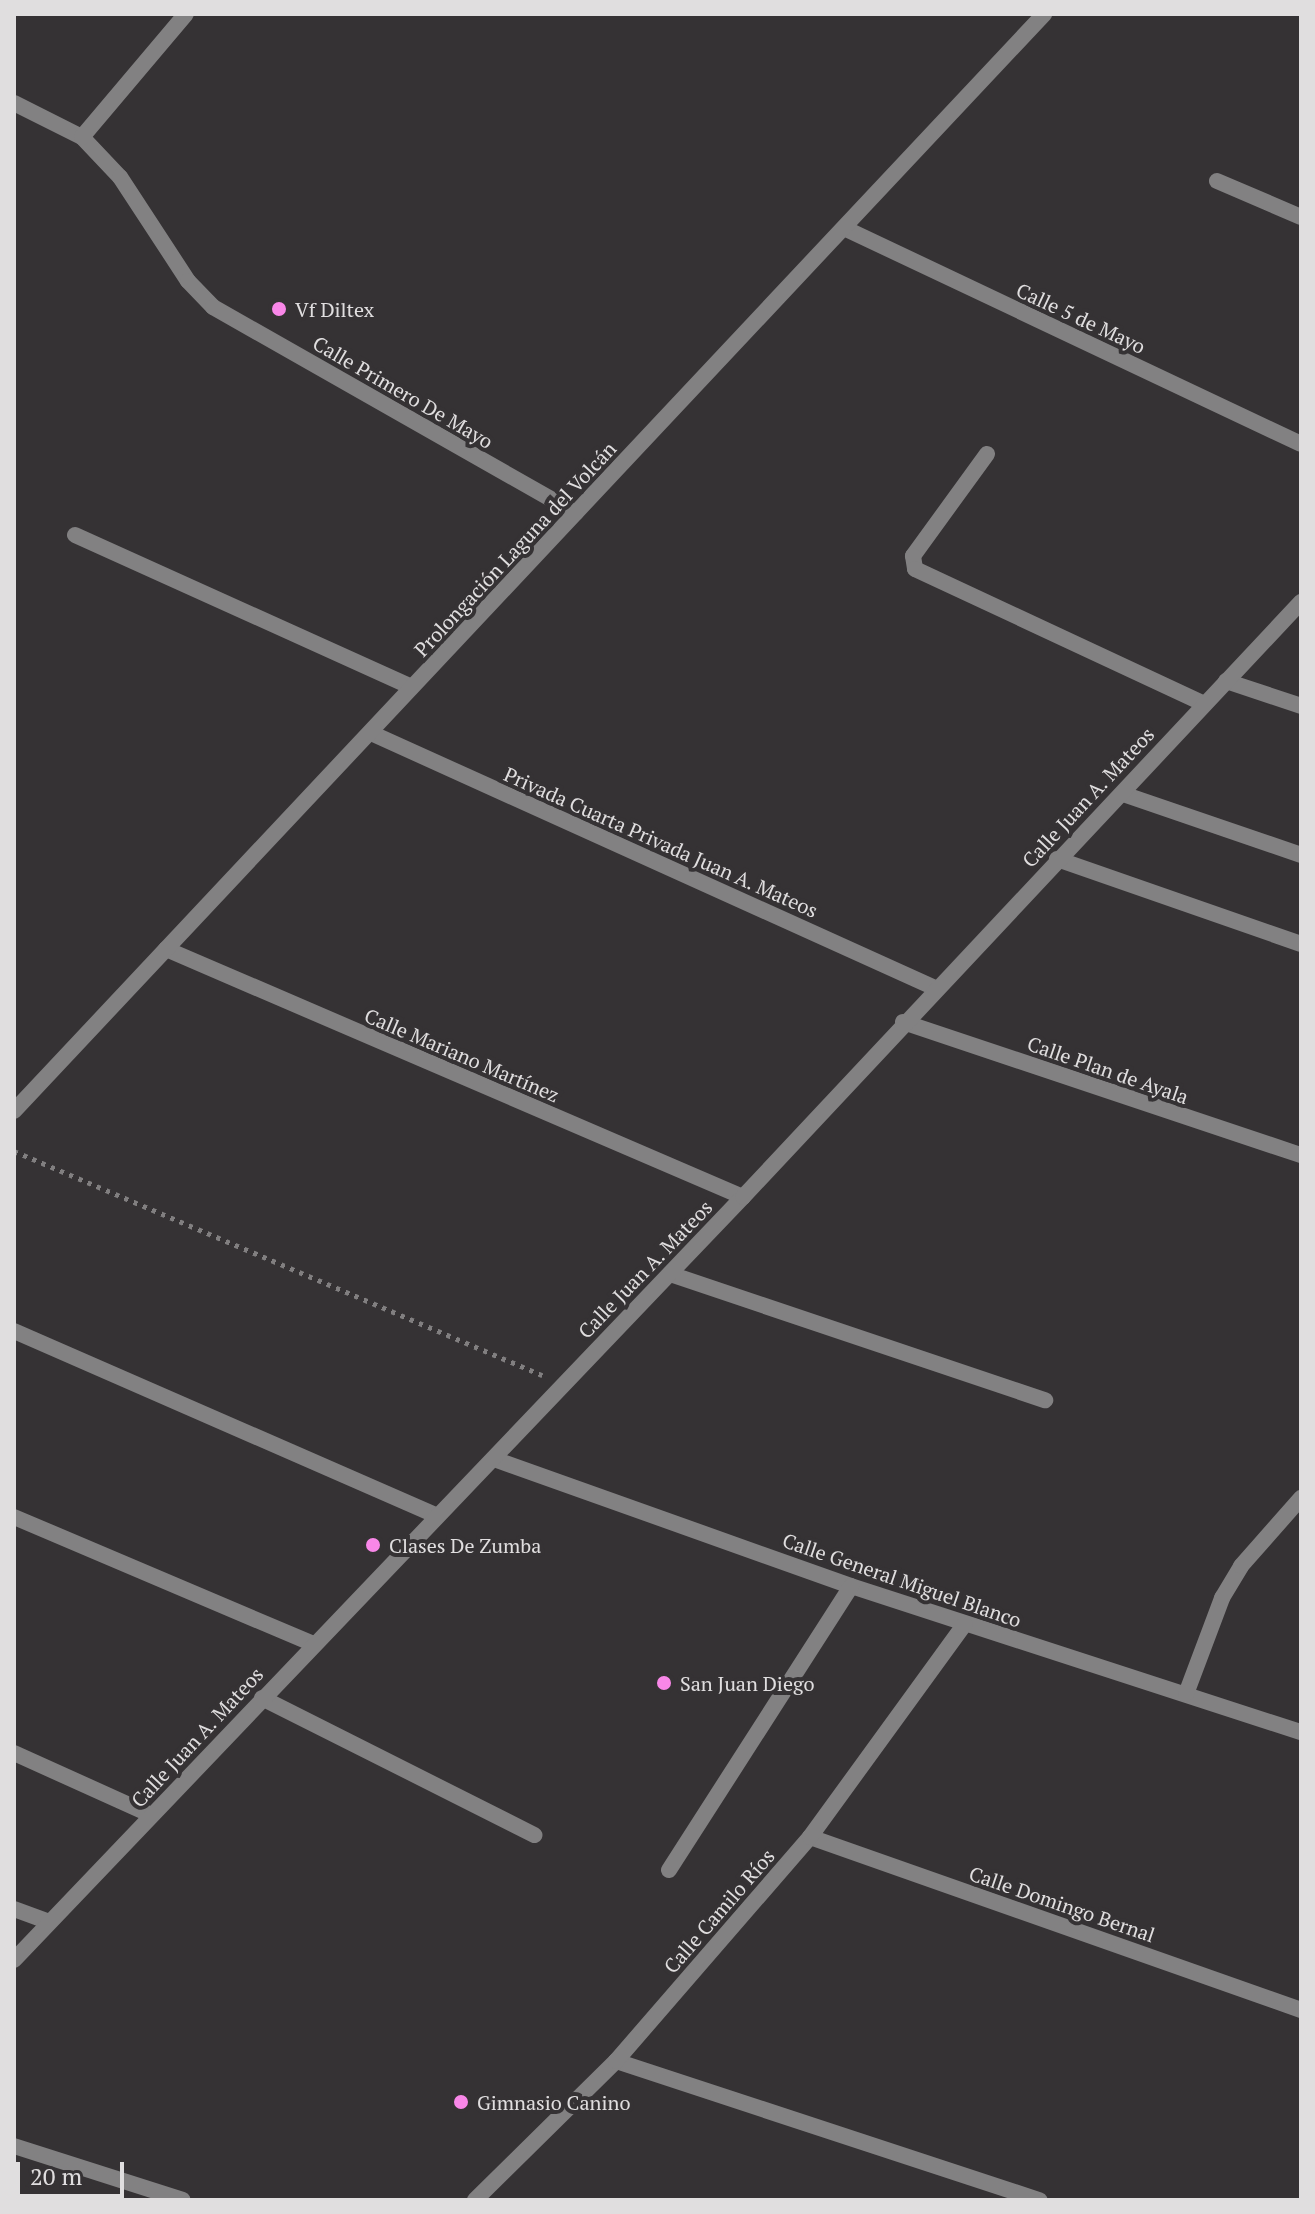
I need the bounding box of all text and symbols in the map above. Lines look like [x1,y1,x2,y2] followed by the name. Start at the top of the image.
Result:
[1013,278,1149,358] street label: Calle 5 de Mayo
[295,297,374,321] place label: Vf Diltex
[270,300,288,318] marker: Vf Diltex
[309,331,497,453] street label: Calle Primero De Mayo
[409,436,621,662] street label: Prolongación Laguna del Volcán
[1017,722,1159,872] street label: Calle Juan A. Mateos
[500,761,822,923] street label: Privada Cuarta Privada Juan A. Mateos
[361,1003,563,1107] street label: Calle Mariano Martínez
[1024,1031,1192,1109] street label: Calle Plan de Ayala
[573,1195,717,1343] street label: Calle Juan A. Mateos
[779,1528,1025,1632] street label: Calle General Miguel Blanco
[389,1533,541,1557] place label: Clases De Zumba
[364,1536,382,1554] marker: Clases De Zumba
[126,1662,268,1812] street label: Calle Juan A. Mateos
[680,1671,815,1695] place label: San Juan Diego
[655,1674,673,1692] marker: San Juan Diego
[659,1844,779,1978] street label: Calle Camilo Ríos
[966,1861,1158,1947] street label: Calle Domingo Bernal
[477,2090,630,2114] place label: Gimnasio Canino
[452,2093,470,2111] marker: Gimnasio Canino
[20,2146,128,2196] scale bar
[30,2160,82,2192] text: 20 m

